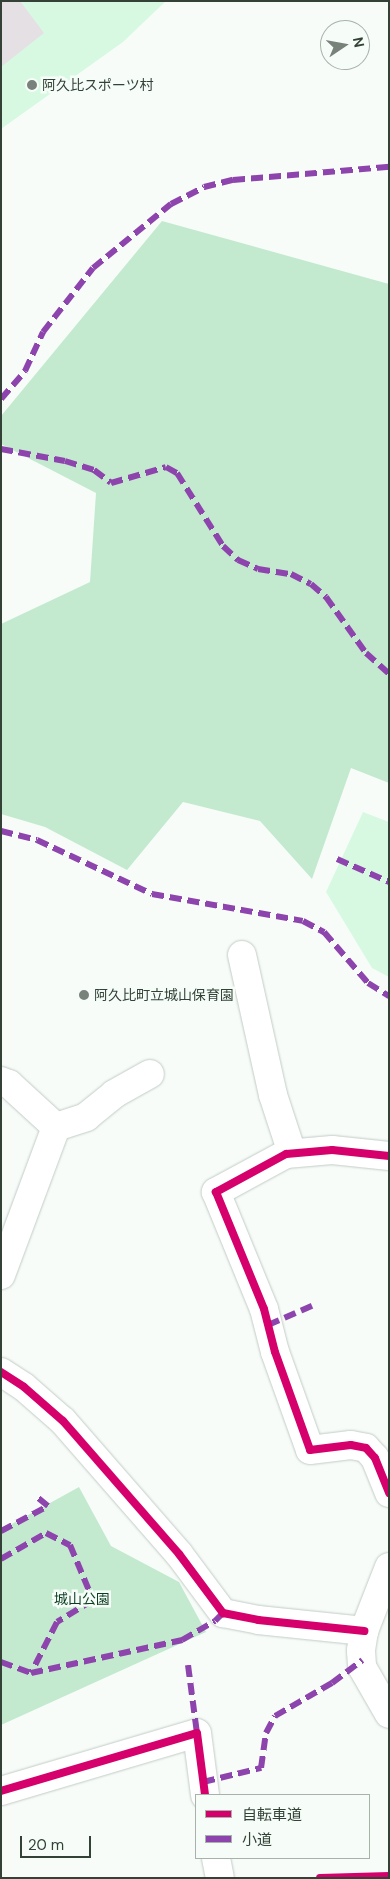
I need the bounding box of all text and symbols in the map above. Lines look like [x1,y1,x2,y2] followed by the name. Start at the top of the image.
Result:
[320,20,370,70] north arrow
[349,35,369,49] text: N
[42,77,154,93] place label: 阿久比スポーツ村
[26,79,38,91] marker: 阿久比スポーツ村
[94,987,234,1003] place label: 阿久比町立城山保育園
[78,989,90,1001] marker: 阿久比町立城山保育園
[54,1591,110,1607] park label: 城山公園
[195,1794,370,1859] legend
[242,1805,302,1825] text: 自転車道
[22,1826,94,1858] scale bar
[242,1830,272,1850] text: 小道
[28,1835,64,1855] text: 20 m

